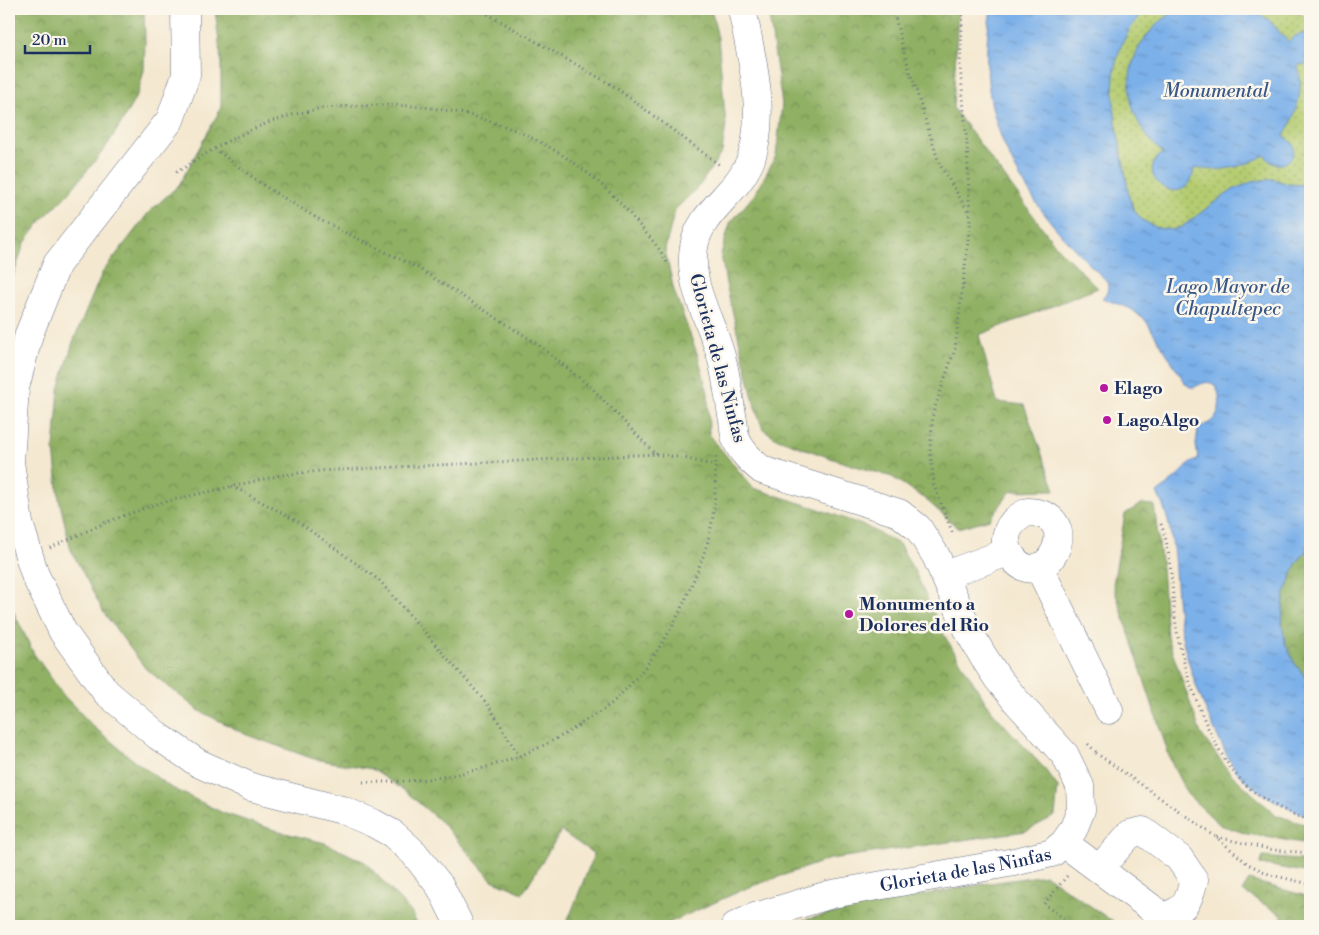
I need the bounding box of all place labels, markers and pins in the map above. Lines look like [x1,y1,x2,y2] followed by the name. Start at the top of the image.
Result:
[1114,377,1163,400] place label: Elago
[1098,382,1110,394] marker: Elago
[1117,409,1199,432] place label: LagoAlgo
[1101,414,1113,426] marker: LagoAlgo
[859,593,989,637] place label: Monumento a Dolores del Rio
[843,608,855,620] marker: Monumento a Dolores del Rio

